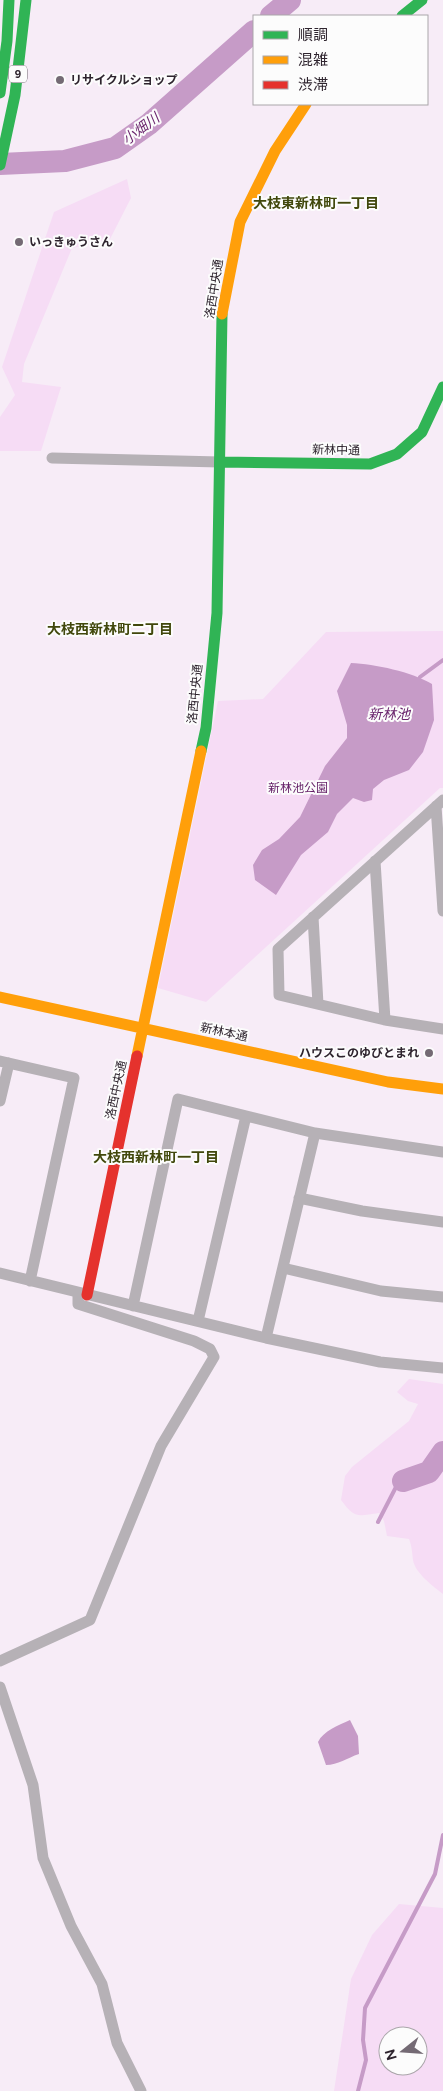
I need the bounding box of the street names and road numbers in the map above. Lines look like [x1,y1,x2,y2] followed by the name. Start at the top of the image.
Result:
[9,66,27,82] road number: 9
[202,258,226,320] street label: 洛西中央通
[312,443,360,457] street label: 新林中通
[185,663,205,725] street label: 洛西中央通
[199,1020,249,1044] street label: 新林本通
[103,1059,129,1121] street label: 洛西中央通

